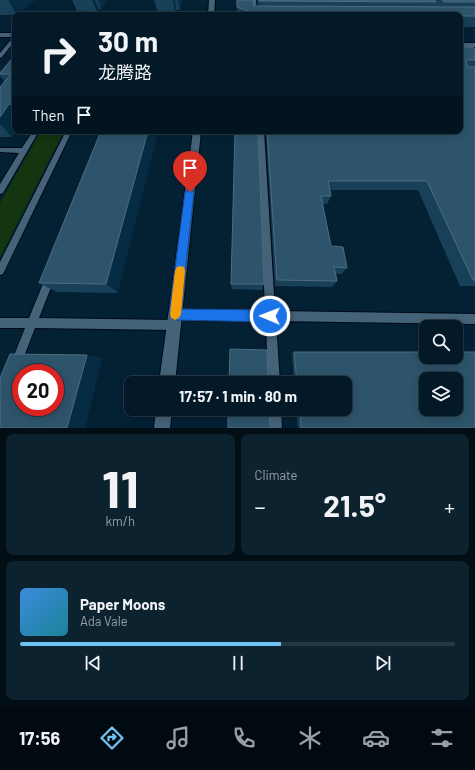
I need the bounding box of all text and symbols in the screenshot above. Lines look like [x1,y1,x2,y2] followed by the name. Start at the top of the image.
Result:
[98,24,158,58] text: 30 m
[32,28,84,80] icon: right
[98,61,152,83] text: 龙腾路
[73,104,95,126] icon: arrive
[32,106,65,124] text: Then
[173,151,207,192] pin
[179,157,201,179] icon: arrive
[249,295,291,337] position arrow
[419,320,463,416] map controls
[419,320,463,364] button: search
[12,364,64,416] speed limit sign: 20
[419,372,463,416] button: layers
[179,387,297,405] text: 17:57 · 1 min · 80 m
[102,456,139,518] text: 11
[255,467,298,483] text: Climate
[323,487,386,523] text: 21.5°
[255,493,266,519] text: −
[444,493,455,519] text: +
[106,513,135,529] text: km/h
[80,595,165,613] text: Paper Moons
[80,613,128,629] text: Ada Vale
[82,652,104,674] icon: previous
[227,652,249,674] icon: pause
[372,652,394,674] icon: next
[98,724,126,752] icon: directions
[164,724,192,752] icon: music
[230,724,258,752] icon: phone
[296,724,324,752] icon: climate
[362,724,390,752] icon: car
[428,724,456,752] icon: filters
[19,727,60,749] text: 17:56

